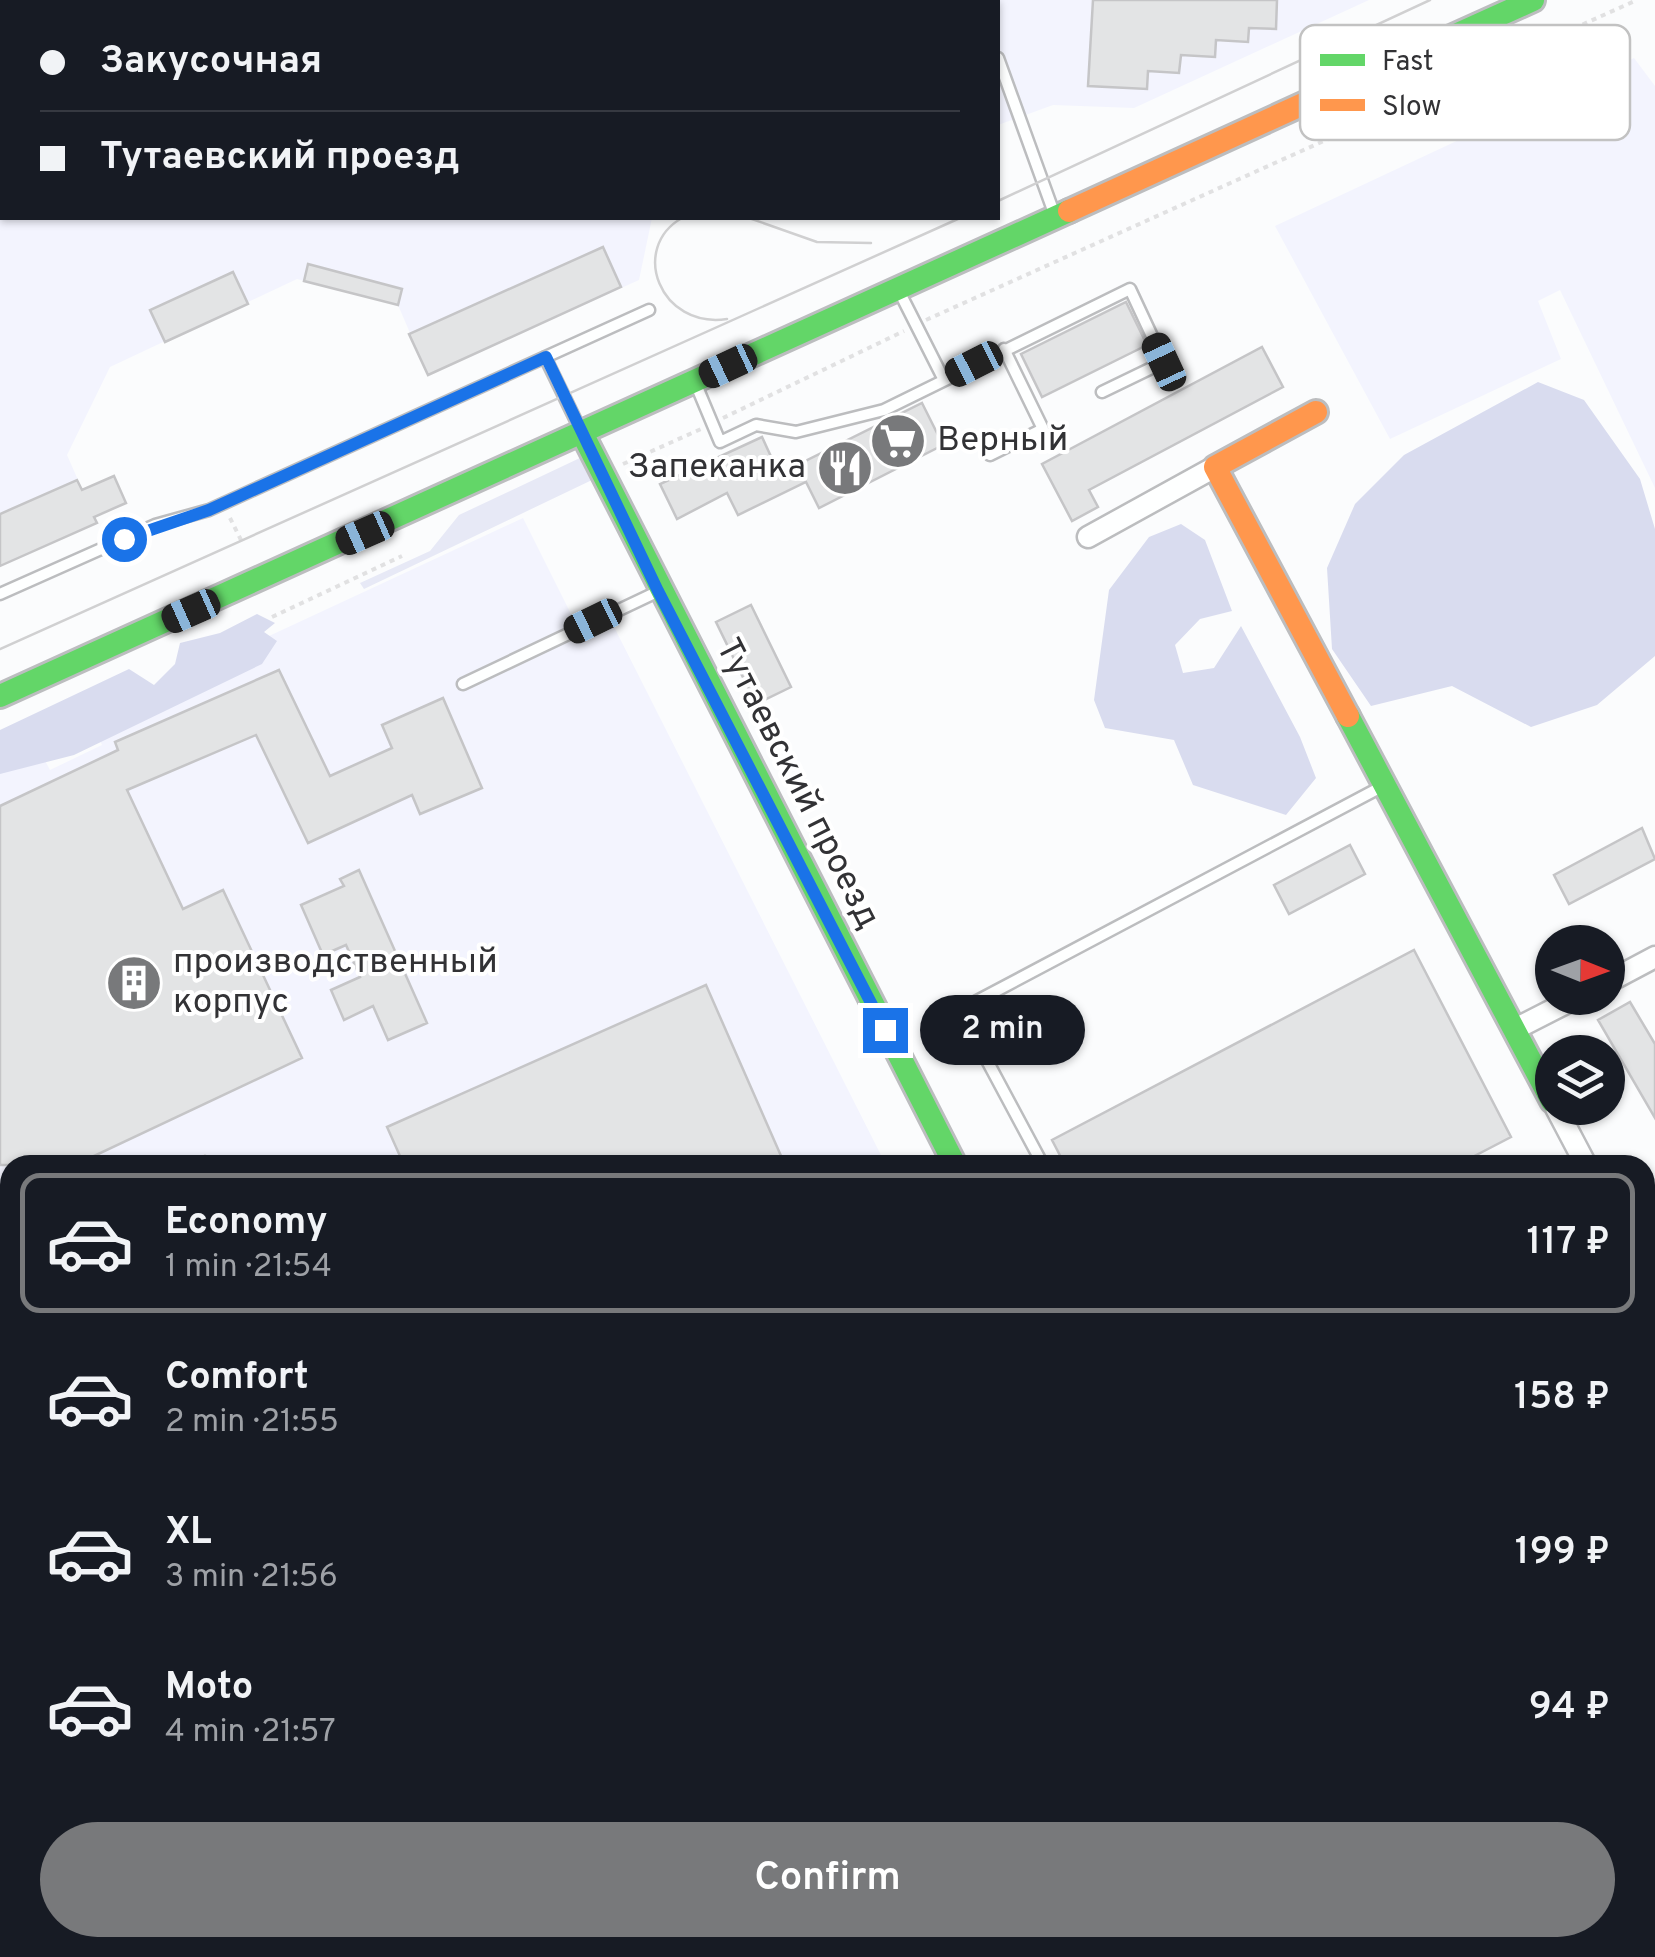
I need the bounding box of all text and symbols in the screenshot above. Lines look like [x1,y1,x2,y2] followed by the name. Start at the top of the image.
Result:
[1300,25,1630,140] legend
[100,38,322,87] text: Закусочная
[1382,45,1434,81] text: Fast
[1382,90,1441,126] text: Slow
[100,134,460,183] text: Тутаевский проезд
[1138,328,1190,396] car
[940,337,1008,391] car
[694,340,762,392] car
[868,411,928,471] supermarket icon: Верный
[937,419,1068,463] place label: Верный
[815,438,875,498] restaurant icon: Запеканка
[628,446,806,490] place label: Запеканка
[331,507,399,559] car
[102,517,147,562] route start
[157,585,225,637] car
[559,594,627,648] car
[705,631,889,937] street label: Тутаевский проезд
[1535,925,1625,1015] north arrow
[1535,925,1625,1125] map controls
[173,941,498,1025] place label: производственный корпус
[104,953,164,1013] building icon: производственный корпус
[920,995,1085,1065] callout: 2 min
[863,1008,908,1053] route end
[961,1010,1044,1050] text: 2 min
[1535,1035,1625,1125] button: layers
[45,1198,135,1288] icon: car
[165,1199,327,1248] text: Economy
[1527,1219,1610,1268] text: 117 ₽
[165,1248,332,1288] text: 1 min · 21:54
[45,1353,135,1443] icon: car
[165,1354,309,1403] text: Comfort
[1514,1374,1610,1423] text: 158 ₽
[165,1403,339,1443] text: 2 min · 21:55
[45,1508,135,1598] icon: car
[165,1509,212,1558] text: XL
[1515,1529,1610,1578] text: 199 ₽
[165,1558,338,1598] text: 3 min · 21:56
[45,1663,135,1753] icon: car
[165,1664,253,1713] text: Moto
[1529,1684,1610,1733] text: 94 ₽
[165,1713,336,1753] text: 4 min · 21:57
[40,1822,1615,1937] button: Confirm

